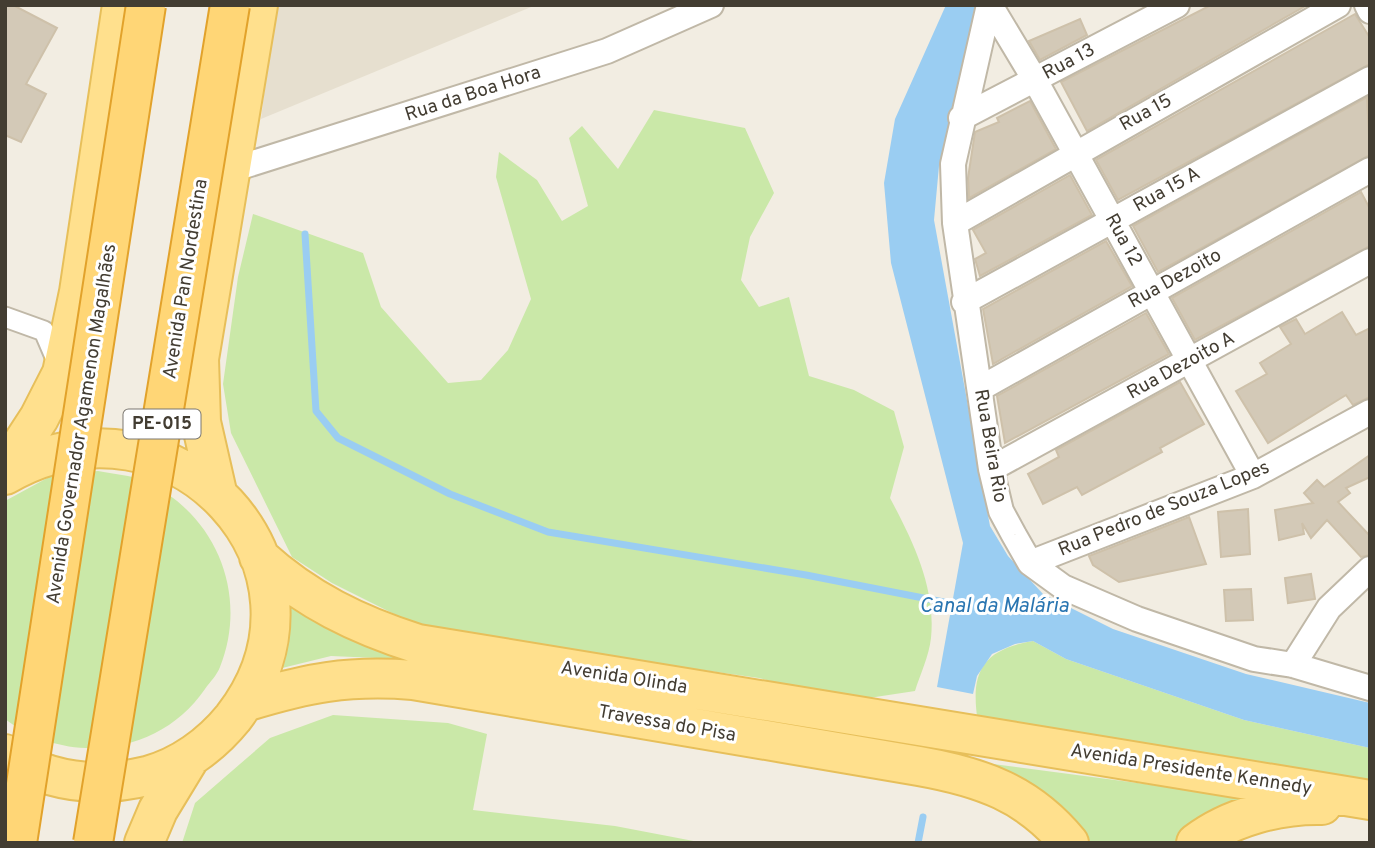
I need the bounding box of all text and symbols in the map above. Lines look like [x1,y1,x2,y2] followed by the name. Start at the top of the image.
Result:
[1039,38,1099,86] street label: Rua 13
[402,61,544,127] street label: Rua da Boa Hora
[1115,89,1177,137] street label: Rua 15
[1129,162,1205,218] street label: Rua 15 A
[158,177,214,381] street label: Avenida Pan Nordestina
[1099,210,1147,270] street label: Rua 12
[42,242,122,606] street label: Avenida Governador Agamenon Magalhães
[1124,244,1226,314] street label: Rua Dezoito
[1123,327,1239,405] street label: Rua Dezoito A
[968,387,1012,505] street label: Rua Beira Rio
[124,410,200,438] road number: PE-015
[1055,456,1273,562] street label: Rua Pedro de Souza Lopes
[919,593,1069,620] water label: Canal da Malária
[559,656,689,700] street label: Avenida Olinda
[596,700,738,748] street label: Travessa do Pisa
[1069,739,1313,801] street label: Avenida Presidente Kennedy

